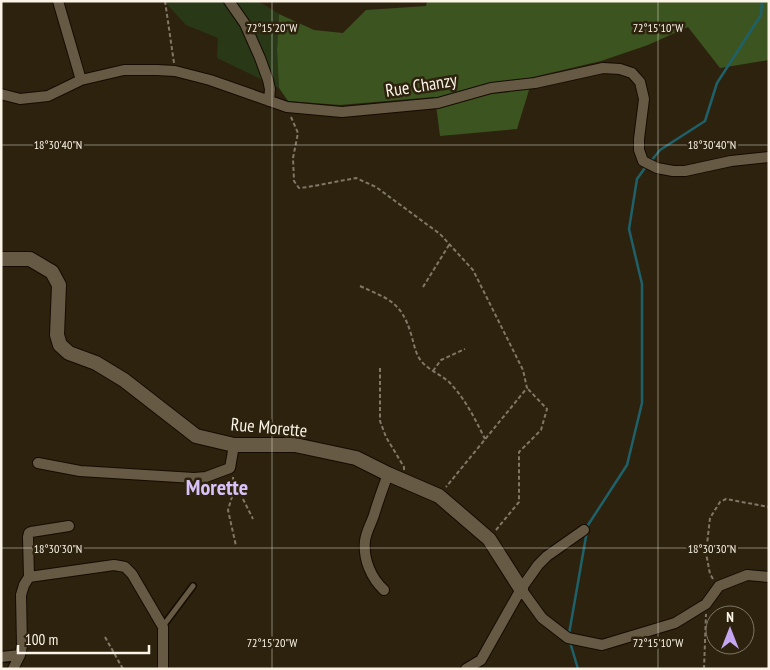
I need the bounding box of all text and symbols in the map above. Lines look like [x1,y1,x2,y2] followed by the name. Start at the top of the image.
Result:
[247,20,297,35] text: 72°15'20"W
[633,20,683,35] text: 72°15'10"W
[384,68,459,102] street label: Rue Chanzy
[34,137,82,152] text: 18°30'40"N
[688,137,736,152] text: 18°30'40"N
[230,412,308,442] street label: Rue Morette
[186,473,248,501] district label: Morette
[34,541,82,556] text: 18°30'30"N
[688,541,736,556] text: 18°30'30"N
[705,605,755,655] north arrow
[726,608,734,626] text: N
[18,622,149,654] scale bar
[25,630,58,649] text: 100 m
[247,635,297,650] text: 72°15'20"W
[633,635,683,650] text: 72°15'10"W

